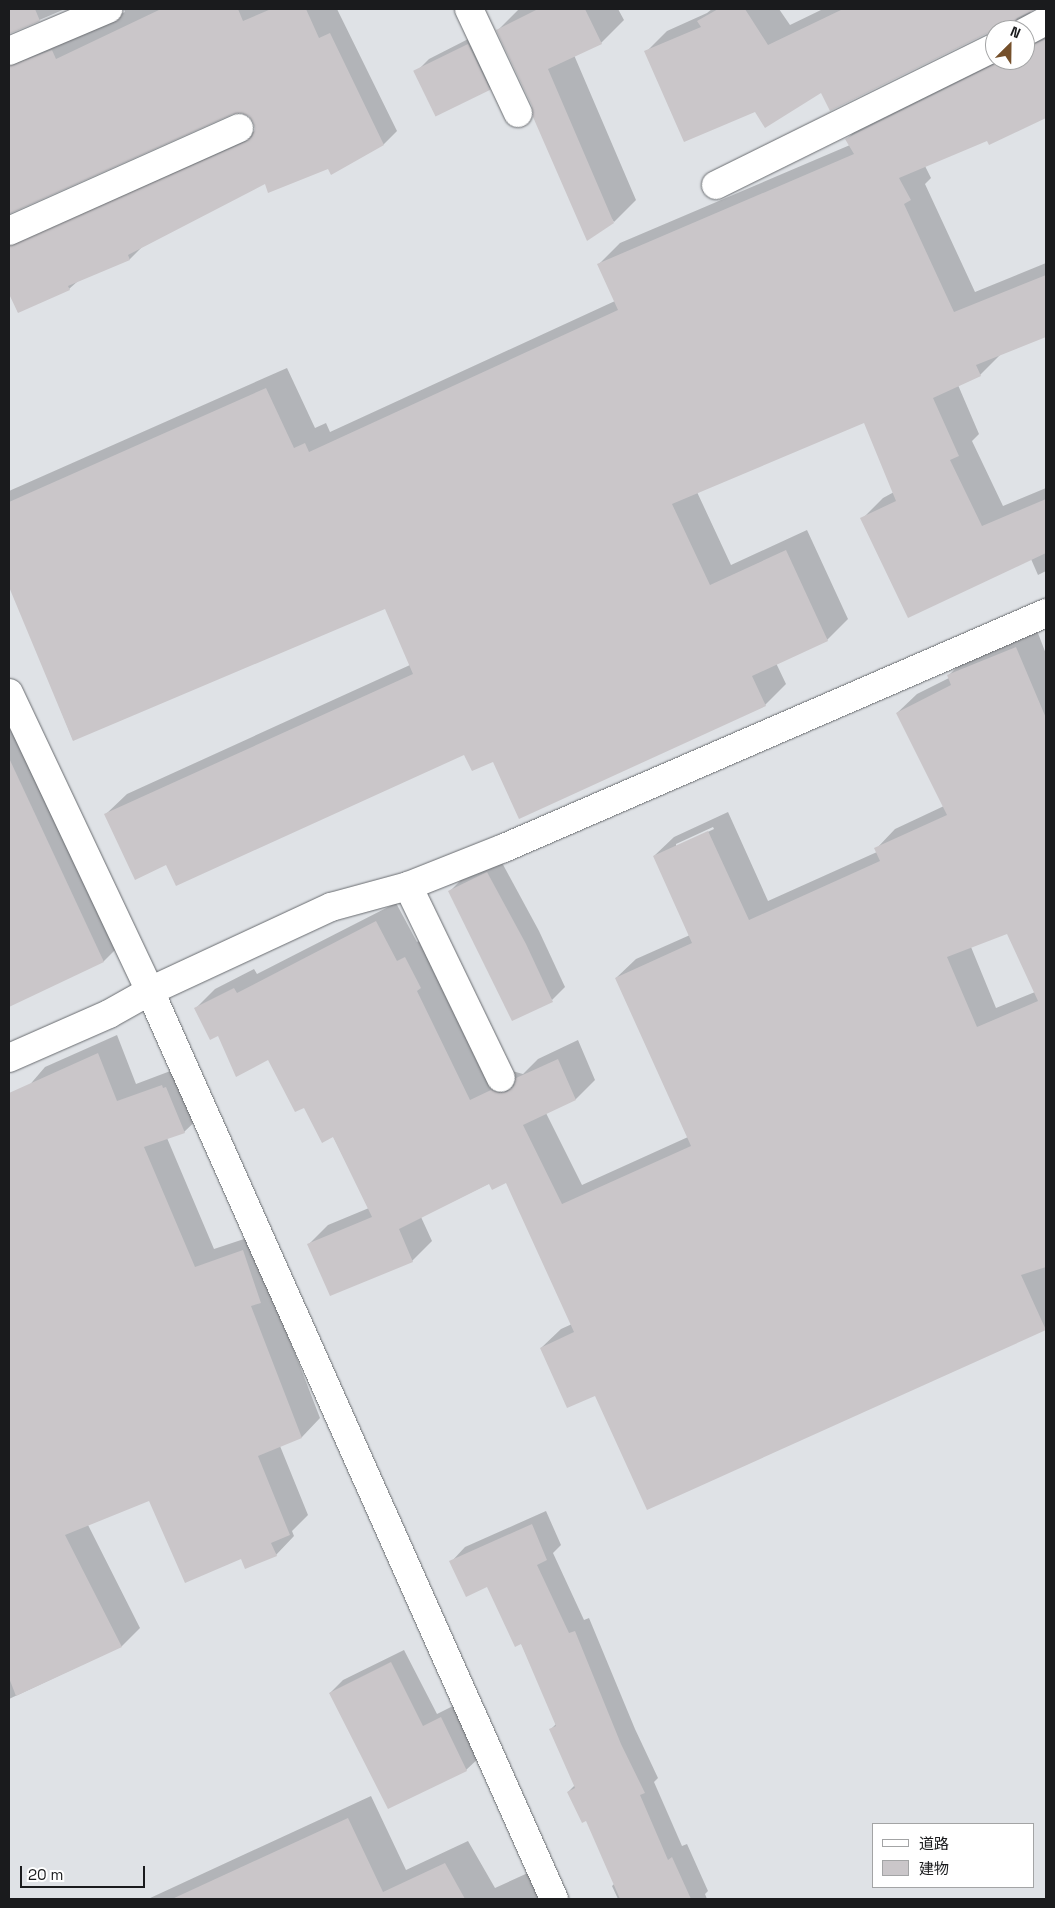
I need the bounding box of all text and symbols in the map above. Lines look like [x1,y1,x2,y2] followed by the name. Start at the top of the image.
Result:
[985,20,1035,70] north arrow
[1008,22,1023,42] text: N
[872,1823,1035,1888] legend
[919,1834,949,1853] text: 道路
[22,1856,148,1888] scale bar
[919,1859,949,1878] text: 建物
[28,1865,63,1884] text: 20 m

